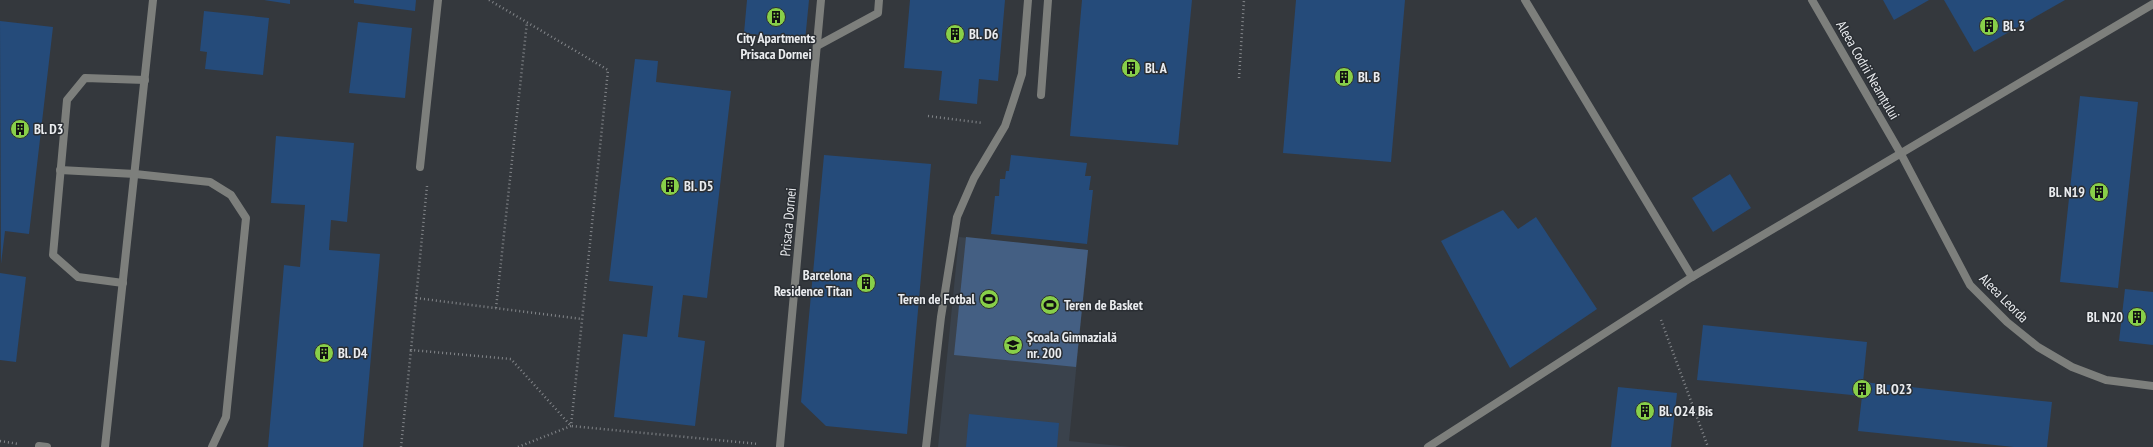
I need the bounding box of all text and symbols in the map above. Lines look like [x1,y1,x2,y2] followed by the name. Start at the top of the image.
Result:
[765,6,787,28] building icon: City Apartments Prisaca Dornei
[1978,15,2000,37] building icon: Bl. 3
[1832,17,1904,123] street label: Aleea Codrii Neamțului
[2003,17,2025,35] place label: Bl. 3
[944,23,966,45] building icon: Bl. D6
[969,25,999,43] place label: Bl. D6
[736,29,816,63] place label: City Apartments Prisaca Dornei
[1120,57,1142,79] building icon: Bl. A
[1145,59,1168,77] place label: Bl. A
[1333,66,1355,88] building icon: Bl. B
[1358,68,1380,86] place label: Bl. B
[9,118,31,140] building icon: Bl. D3
[34,120,63,138] place label: Bl. D3
[659,175,681,197] building icon: BI. D5
[684,177,713,195] place label: BI. D5
[2088,181,2110,203] building icon: Bl. N19
[2049,183,2085,201] place label: Bl. N19
[776,187,800,257] street label: Prisaca Dornei
[774,266,852,300] place label: Barcelona Residence Titan
[1976,270,2032,326] street label: Aleea Leorda
[855,272,877,294] building icon: Barcelona Residence Titan
[978,288,1000,310] sports icon: Teren de Fotbal
[898,290,976,308] place label: Teren de Fotbal
[1039,294,1061,316] sports icon: Teren de Basket
[1064,296,1143,314] place label: Teren de Basket
[2126,306,2148,328] building icon: Bl. N20
[2087,308,2123,326] place label: Bl. N20
[1027,328,1117,362] place label: Școala Gimnazială nr. 200
[1002,334,1024,356] school or university icon: Școala Gimnazială nr. 200
[313,342,335,364] building icon: Bl. D4
[338,344,368,362] place label: Bl. D4
[1851,378,1873,400] building icon: Bl. O23
[1876,380,1912,398] place label: Bl. O23
[1634,400,1656,422] building icon: Bl. O24 Bis
[1659,402,1713,420] place label: Bl. O24 Bis

